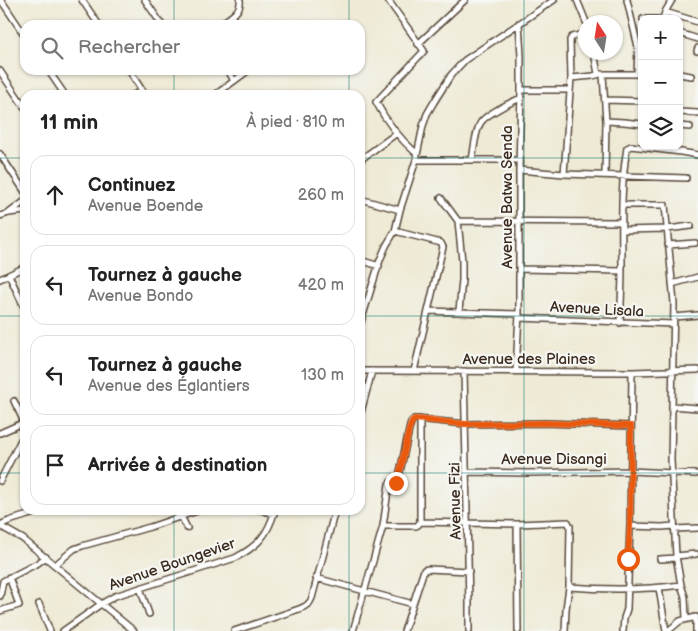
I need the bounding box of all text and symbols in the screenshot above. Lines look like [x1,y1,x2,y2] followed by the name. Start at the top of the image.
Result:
[578,15,623,60] north arrow
[638,15,683,150] map controls
[638,15,683,60] button: +
[20,20,365,75] search box
[38,34,66,62] icon: search
[78,36,180,59] text: Rechercher
[638,60,683,105] button: −
[638,105,683,150] button: layers
[40,110,98,135] text: 11 min
[246,113,345,132] text: À pied · 810 m
[498,125,517,269] street label: Avenue Batwa Senda
[88,174,175,197] text: Continuez
[41,181,69,209] icon: ahead
[298,186,344,205] text: 260 m
[88,197,203,216] text: Avenue Boende
[88,264,242,287] text: Tournez à gauche
[41,271,69,299] icon: left
[298,276,344,295] text: 420 m
[88,287,193,306] text: Avenue Bondo
[549,298,644,321] street label: Avenue Lisala
[463,350,596,369] street label: Avenue des Plaines
[88,354,242,377] text: Tournez à gauche
[41,361,69,389] icon: left
[301,366,344,385] text: 130 m
[88,377,250,396] text: Avenue des Églantiers
[501,450,607,469] street label: Avenue Disangi
[41,451,69,479] icon: arrive
[88,454,267,477] text: Arrivée à destination
[445,462,466,540] street label: Avenue Fizi
[385,472,408,495] route end
[106,534,238,595] street label: Avenue Boungevier
[617,548,640,571] route start

